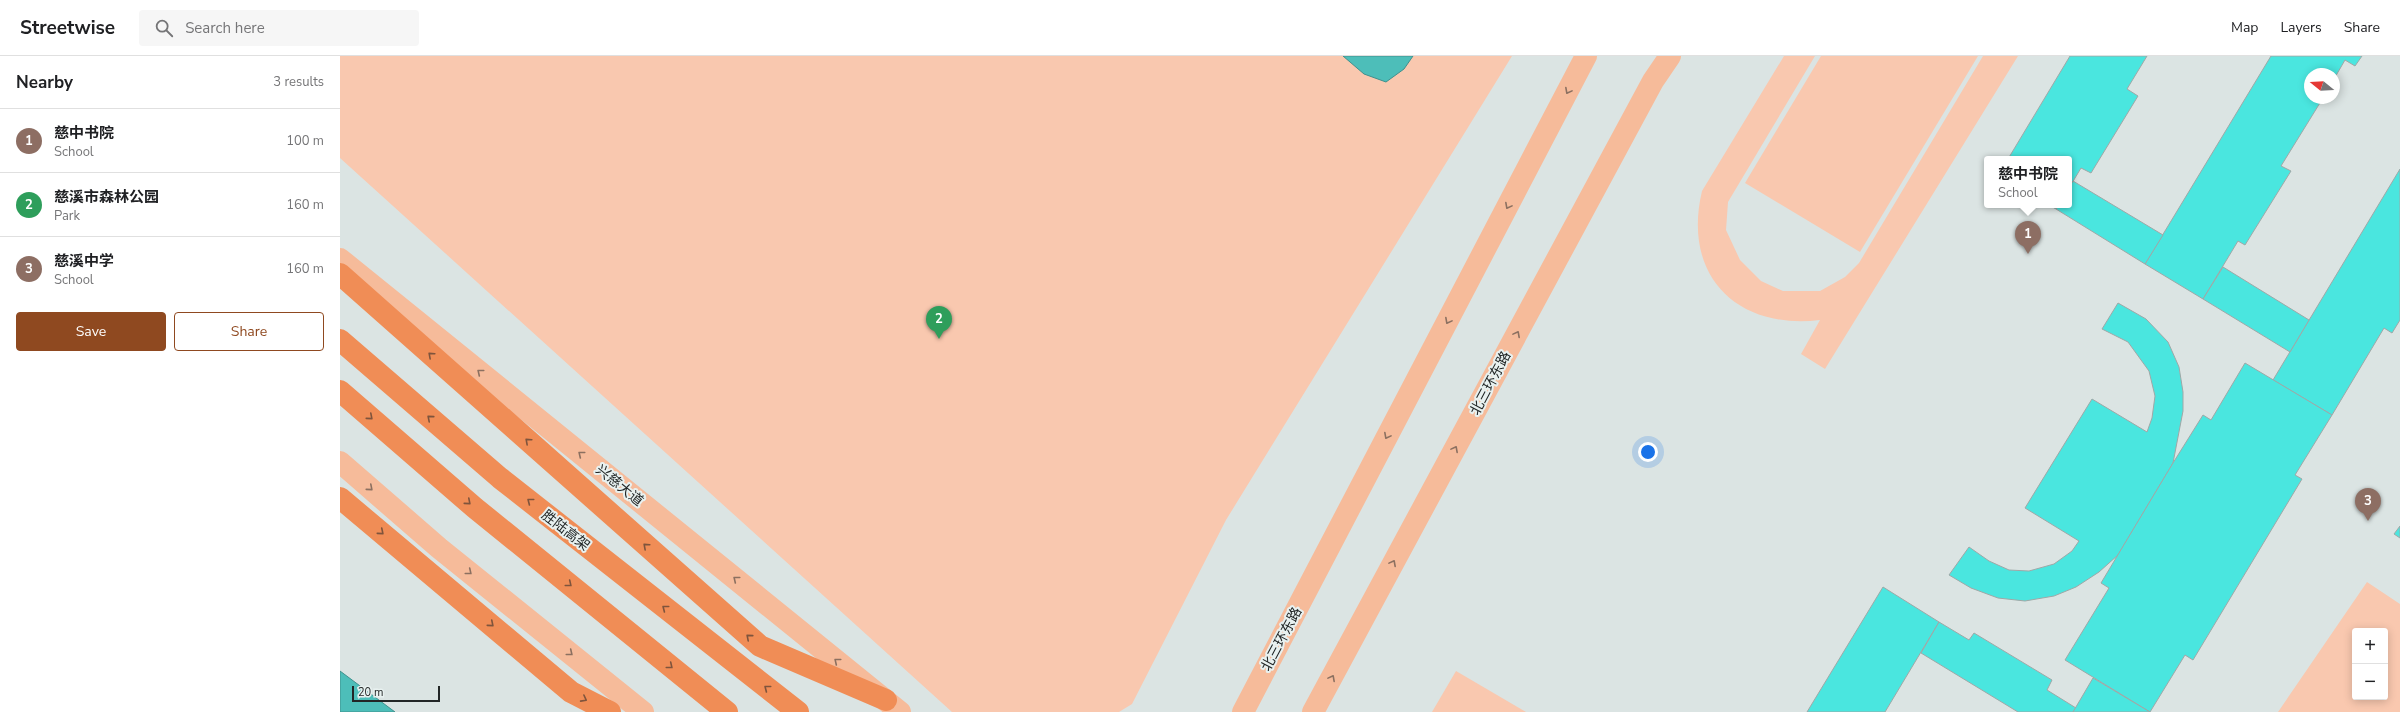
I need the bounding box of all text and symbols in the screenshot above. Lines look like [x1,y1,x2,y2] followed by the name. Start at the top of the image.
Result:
[139,10,419,46] search box
[20,15,115,41] text: Streetwise
[153,17,175,39] icon: search
[185,18,265,38] text: Search here
[2231,18,2258,37] text: Map
[2280,18,2322,37] text: Layers
[2344,18,2380,37] text: Share
[2304,68,2340,104] north arrow
[16,71,73,94] text: Nearby
[273,73,324,91] text: 3 results
[1565,86,1573,94] one-way arrow
[54,123,114,143] text: 慈中书院
[25,132,33,150] text: 1
[286,132,324,150] text: 100 m
[54,143,94,161] text: School
[1984,156,2072,208] popup
[1998,164,2058,184] text: 慈中书院
[1998,184,2038,202] text: School
[54,187,159,207] text: 慈溪市森林公园
[25,196,33,214] text: 2
[286,196,324,214] text: 160 m
[1505,202,1512,209] one-way arrow
[54,207,80,225] text: Park
[2015,221,2041,254] pin: 1
[54,251,114,271] text: 慈溪中学
[25,260,33,278] text: 3
[286,260,324,278] text: 160 m
[54,271,94,289] text: School
[926,306,952,339] pin: 2
[16,312,166,351] button: Save
[174,312,324,351] button: Share
[1445,317,1452,324] one-way arrow
[1512,331,1519,338] one-way arrow
[1466,348,1515,419] street label: 北三环东路
[428,352,436,359] one-way arrow
[477,369,484,376] one-way arrow
[365,412,372,419] one-way arrow
[428,415,435,422] one-way arrow
[1385,432,1392,439] one-way arrow
[525,438,533,446] one-way arrow
[1638,442,1658,462] your location
[1450,446,1458,453] one-way arrow
[578,451,585,458] one-way arrow
[592,460,647,510] street label: 兴慈大道
[365,483,372,490] one-way arrow
[2355,488,2381,521] pin: 3
[463,497,471,504] one-way arrow
[527,499,534,506] one-way arrow
[538,506,594,555] street label: 胜陆高架
[376,527,383,534] one-way arrow
[644,543,651,550] one-way arrow
[1389,560,1396,567] one-way arrow
[464,567,471,574] one-way arrow
[734,577,741,584] one-way arrow
[564,579,571,586] one-way arrow
[1257,604,1306,675] street label: 北三环东路
[663,605,670,612] one-way arrow
[486,620,494,627] one-way arrow
[2352,628,2388,700] map controls
[2352,628,2388,664] button: +
[747,635,754,642] one-way arrow
[565,649,572,656] one-way arrow
[835,659,842,666] one-way arrow
[665,661,672,668] one-way arrow
[2352,664,2388,700] button: −
[1327,674,1334,682] one-way arrow
[352,684,440,703] scale bar
[358,685,383,700] text: 20 m
[765,686,772,693] one-way arrow
[580,694,587,701] one-way arrow

